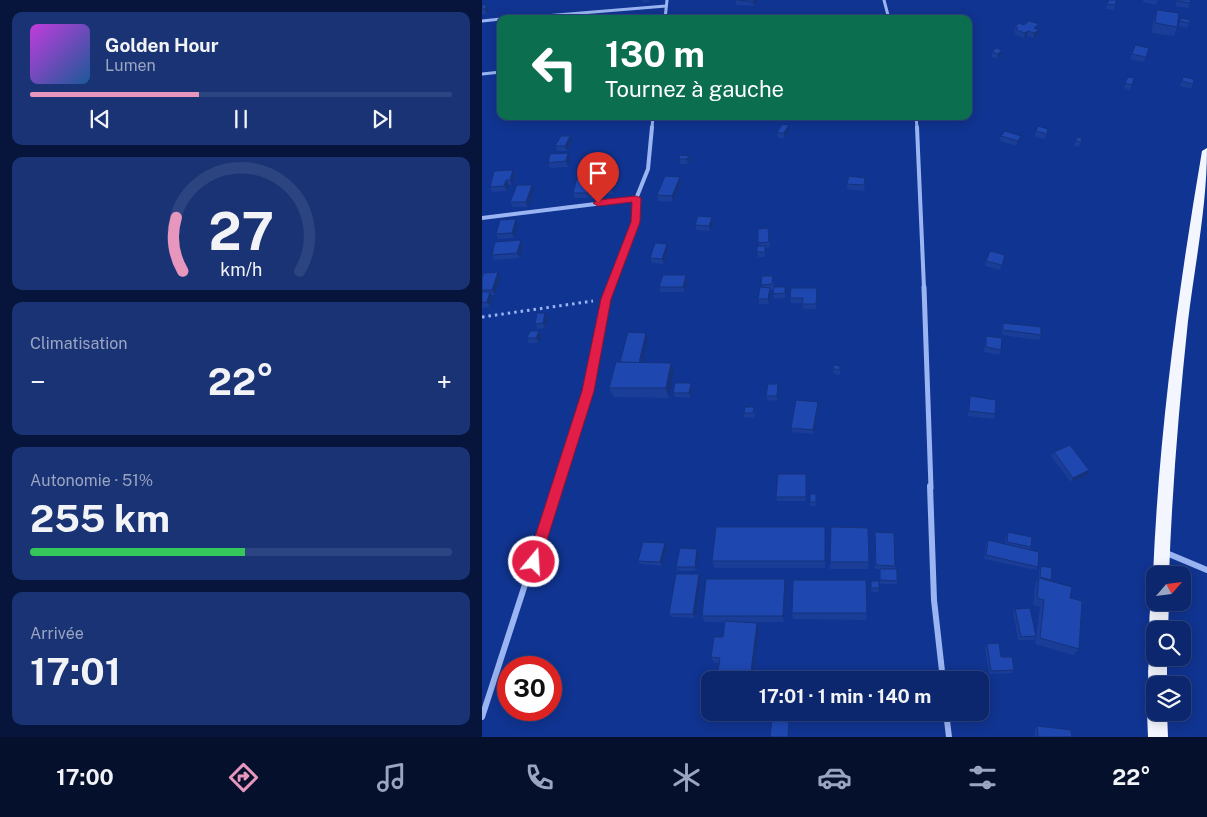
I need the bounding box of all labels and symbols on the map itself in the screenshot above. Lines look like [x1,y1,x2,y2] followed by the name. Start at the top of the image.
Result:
[577,152,619,203] pin
[507,535,559,587] position arrow
[1146,566,1191,611] north arrow
[497,656,562,721] speed limit sign: 30

